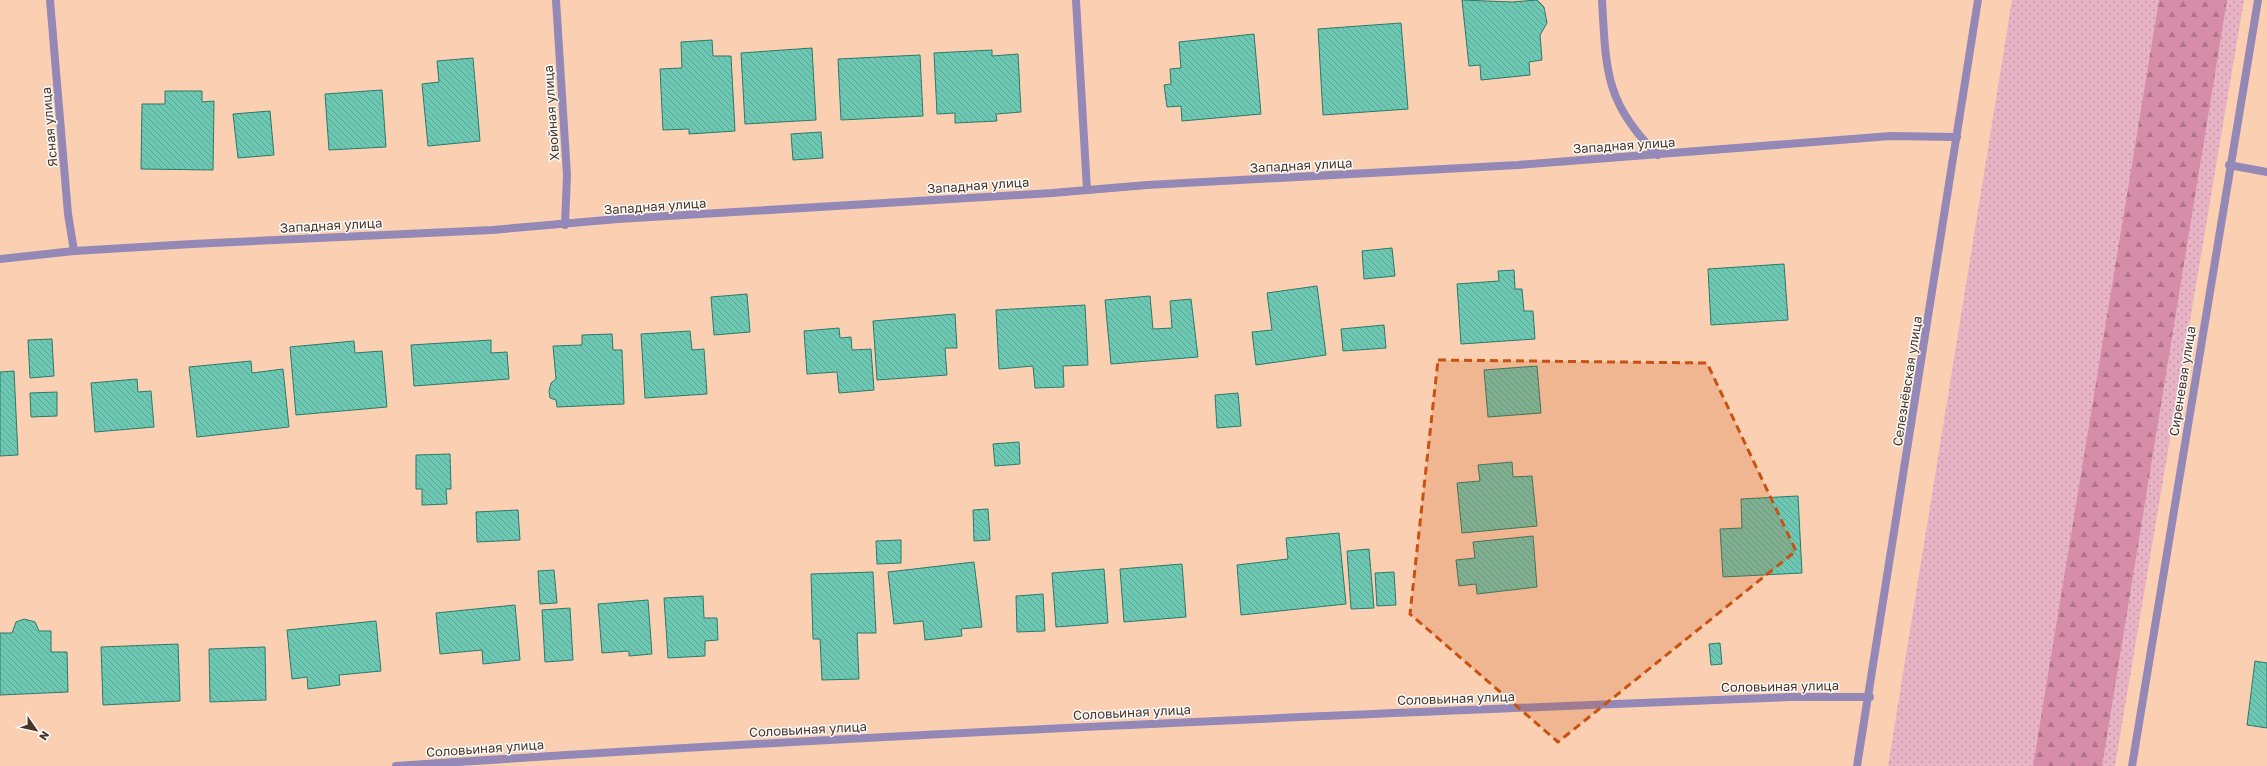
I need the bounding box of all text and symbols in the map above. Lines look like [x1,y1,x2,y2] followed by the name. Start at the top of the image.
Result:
[540,65,562,161] street label: Хвойная улица
[38,86,60,168] street label: Ясная улица
[1572,133,1676,157] street label: Западная улица
[1249,154,1353,176] street label: Западная улица
[926,173,1030,197] street label: Западная улица
[603,194,707,218] street label: Западная улица
[279,214,383,236] street label: Западная улица
[1889,315,1925,447] street label: Селезнёвская улица
[2165,325,2199,437] street label: Сиреневая улица
[1721,677,1839,695] street label: Соловьиная улица
[1397,688,1515,708] street label: Соловьиная улица
[1073,701,1191,723] street label: Соловьиная улица
[16,710,56,750] north arrow
[749,718,867,740] street label: Соловьиная улица
[37,729,52,743] text: N
[426,736,544,760] street label: Соловьиная улица

